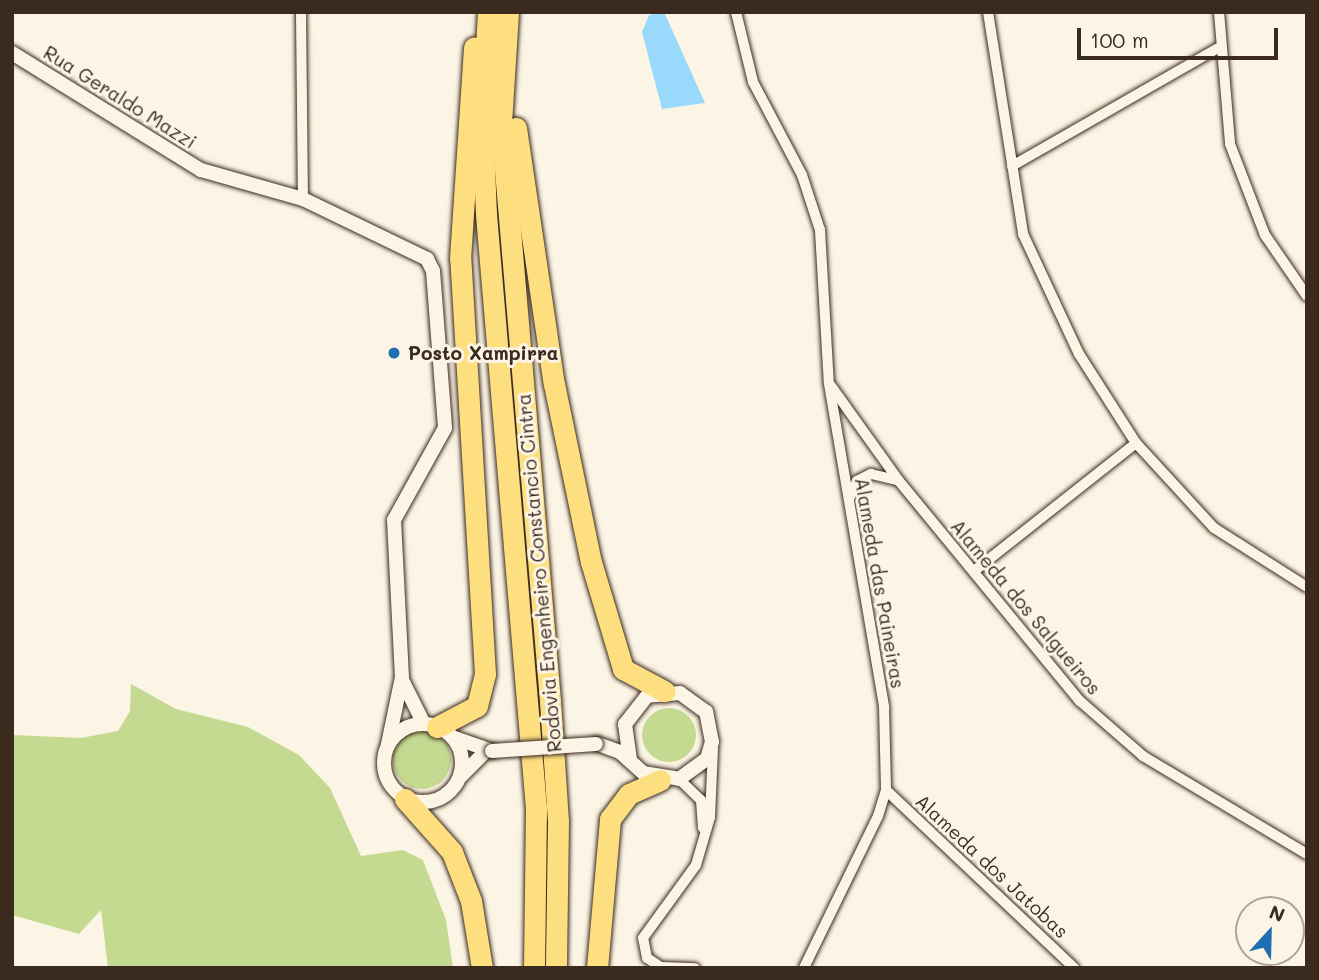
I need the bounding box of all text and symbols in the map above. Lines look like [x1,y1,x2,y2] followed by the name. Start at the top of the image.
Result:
[1081,14,1282,58] scale bar
[1090,26,1149,53] text: 100 m
[39,41,201,153] street label: Rua Geraldo Mazzi
[408,342,558,364] place label: Posto Xampirra
[386,345,402,361] marker: Posto Xampirra
[512,393,566,753] street label: Rodovia Engenheiro Constancio Cintra
[850,476,910,690] street label: Alameda das Paineiras
[946,515,1106,699] street label: Alameda dos Salgueiros
[911,789,1073,943] street label: Alameda dos Jatobas
[1235,896,1305,966] north arrow
[1266,899,1289,927] text: N

